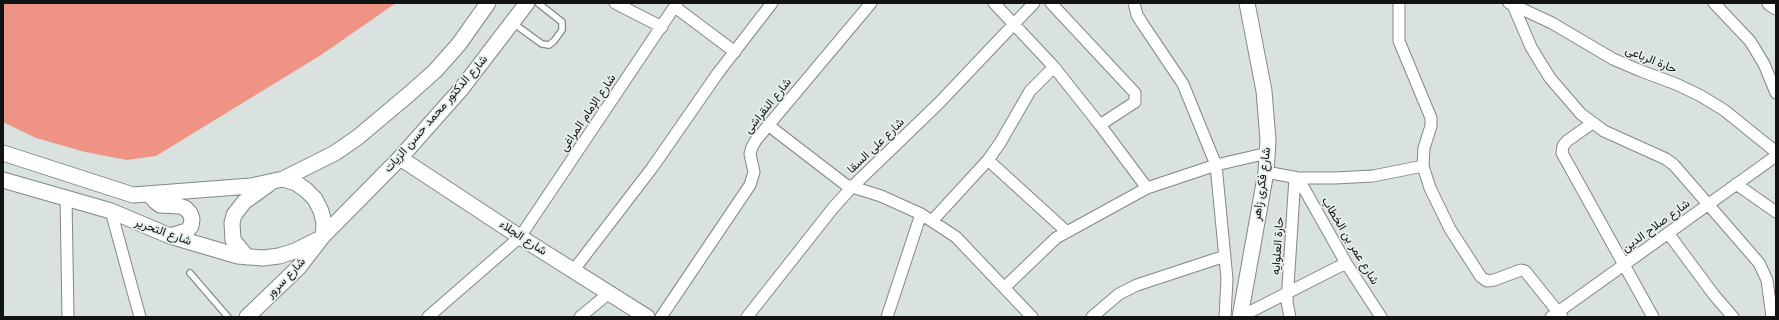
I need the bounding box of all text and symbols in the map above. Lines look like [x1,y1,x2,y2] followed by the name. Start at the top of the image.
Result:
[1623,43,1679,77] street label: حارة الرباعى
[381,52,491,176] street label: شارع الدكتور محمد حسن الزيات
[557,72,619,154] street label: شارع الإمام المراغى
[741,75,795,137] street label: شارع النقراشى
[845,115,907,177] street label: شارع على السقا
[1250,146,1274,222] street label: شارع فكرى زاهر
[1318,195,1382,287] street label: شارع عمر بن الخطاب
[1619,196,1693,256] street label: شارع صلاح الدين
[133,215,193,249] street label: شارع التحرير
[497,217,549,259] street label: شارع الجلاء
[1269,217,1287,275] street label: حارة العلوايه
[263,255,309,301] street label: شارع سرور

